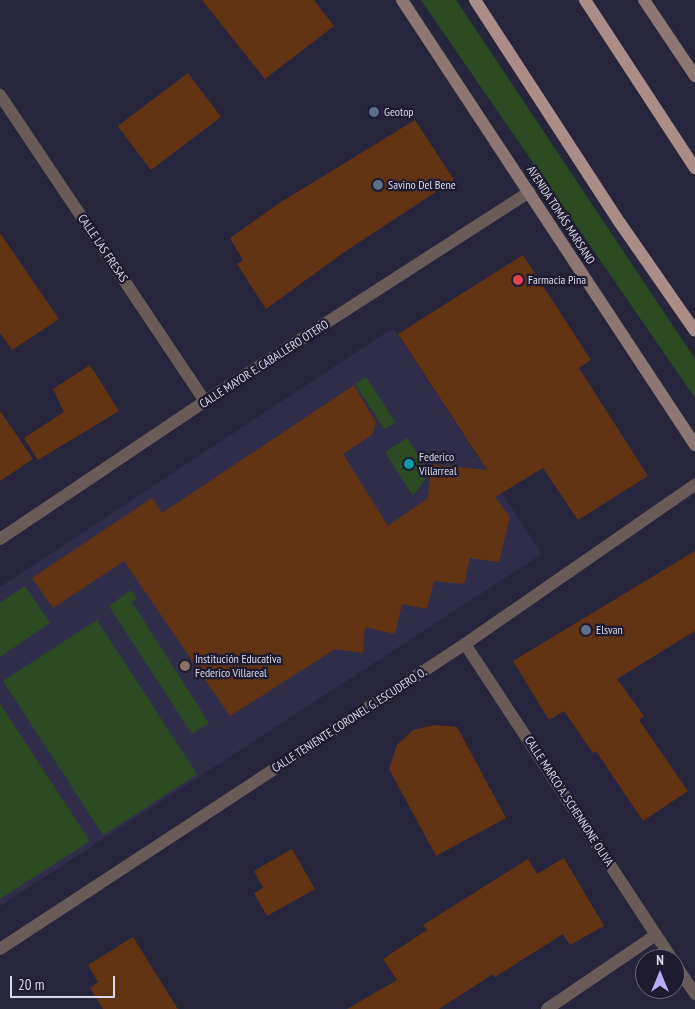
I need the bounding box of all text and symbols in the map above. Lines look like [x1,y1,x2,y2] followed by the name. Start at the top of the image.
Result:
[384,105,414,119] place label: Geotop
[368,106,380,118] marker: Geotop
[524,163,598,267] street label: AVENIDA TOMÁS MARSANO
[388,178,456,192] place label: Savino Del Bene
[372,179,384,191] marker: Savino Del Bene
[75,211,131,285] street label: CALLE LAS FRESAS
[528,273,586,287] place label: Farmacia Pina
[512,274,524,286] marker: Farmacia Pina
[197,317,331,411] street label: CALLE MAYOR E. CABALLERO OTERO
[419,450,457,478] place label: Federico Villarreal
[403,458,415,470] marker: Federico Villarreal
[596,623,623,637] place label: Elsvan
[580,624,592,636] marker: Elsvan
[195,652,281,680] place label: Institución Educativa Federico Villareal
[179,660,191,672] marker: Institución Educativa Federico Villareal
[268,664,430,776] street label: CALLE TENIENTE CORONEL G. ESCUDERO O.
[521,733,617,869] street label: CALLE MARCO A. SCHENNONE OLIVA
[635,949,685,999] north arrow
[656,951,664,969] text: N
[12,966,118,998] scale bar
[18,975,44,994] text: 20 m

